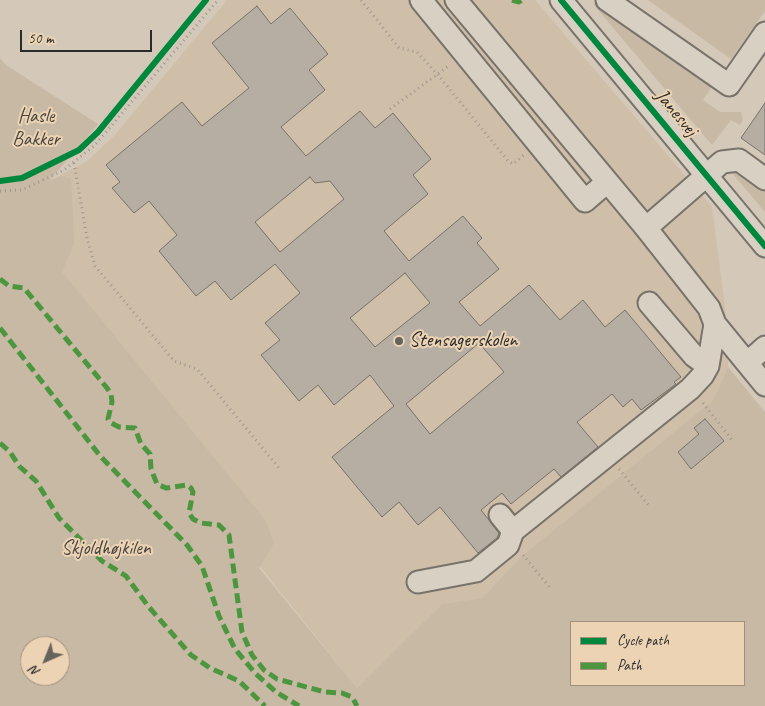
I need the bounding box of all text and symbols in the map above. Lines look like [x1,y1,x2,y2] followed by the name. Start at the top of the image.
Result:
[22,20,155,52] scale bar
[28,29,54,48] text: 50 m
[649,85,703,141] street label: Janesvej
[12,105,60,152] park label: Hasle Bakker
[409,329,517,353] place label: Stensagerskolen
[393,335,405,347] marker: Stensagerskolen
[61,537,151,561] park label: Skjoldhøjkilen
[570,621,745,686] legend
[617,631,669,650] text: Cycle path
[20,636,70,686] north arrow
[617,656,642,675] text: Path
[26,662,44,681] text: N

